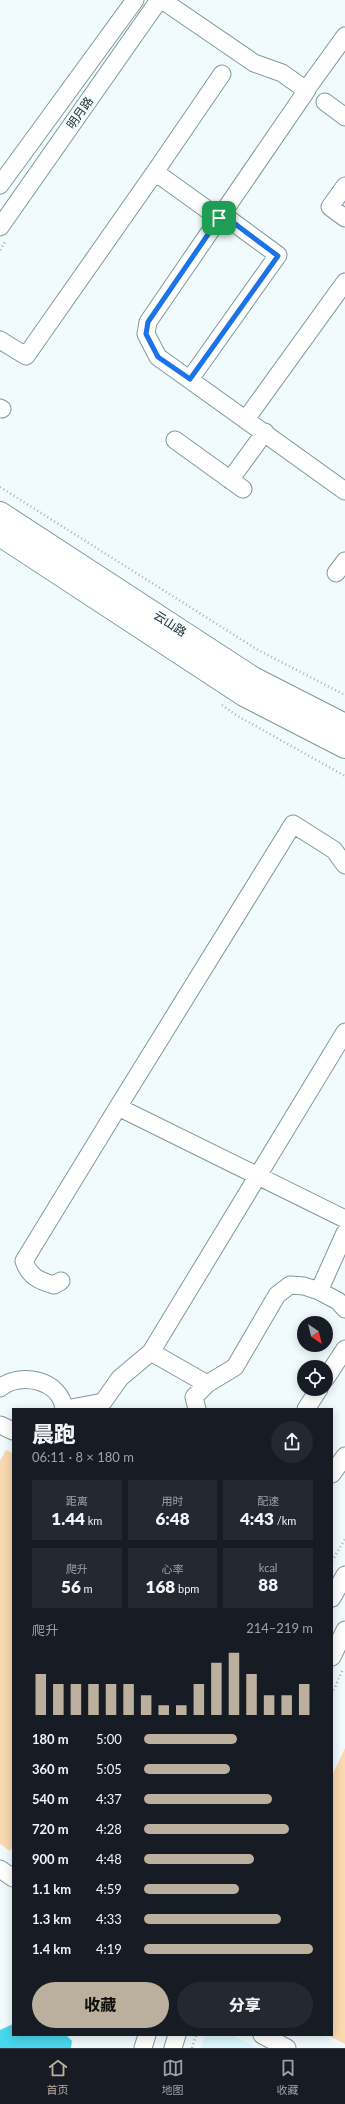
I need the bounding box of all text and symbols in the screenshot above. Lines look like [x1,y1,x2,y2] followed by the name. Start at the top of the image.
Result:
[63,94,96,132] street label: 明月路
[202,201,236,235] pin
[208,207,230,229] icon: arrive
[151,607,189,640] street label: 云山路
[297,1316,333,1352] north arrow
[297,1316,333,1396] map controls
[297,1360,333,1396] button: locate
[32,1420,76,1447] text: 晨跑
[271,1421,313,1463] button: share
[32,1449,134,1465] text: 06:11 · 8 × 180 m
[66,1494,88,1507] text: 距离
[161,1494,183,1507] text: 用时
[257,1494,279,1507] text: 配速
[51,1508,85,1529] text: 1.44
[155,1508,190,1529] text: 6:48
[240,1508,274,1529] text: 4:43
[85,1514,102,1527] text: km
[274,1514,296,1527] text: /km
[259,1561,277,1574] text: kcal
[66,1562,88,1575] text: 爬升
[161,1562,183,1575] text: 心率
[258,1574,278,1595] text: 88
[61,1576,81,1597] text: 56
[146,1576,175,1597] text: 168
[81,1582,93,1595] text: m
[175,1582,199,1595] text: bpm
[246,1620,313,1636] text: 214–219 m
[32,1622,58,1638] text: 爬升
[32,1731,69,1747] text: 180 m
[96,1731,122,1747] text: 5:00
[32,1761,69,1777] text: 360 m
[96,1761,122,1777] text: 5:05
[32,1791,69,1807] text: 540 m
[96,1791,122,1807] text: 4:37
[32,1821,69,1837] text: 720 m
[96,1821,122,1837] text: 4:28
[32,1851,69,1867] text: 900 m
[96,1851,122,1867] text: 4:48
[32,1881,71,1897] text: 1.1 km
[96,1881,122,1897] text: 4:59
[32,1911,71,1927] text: 1.3 km
[96,1911,122,1927] text: 4:33
[32,1941,71,1957] text: 1.4 km
[96,1941,122,1957] text: 4:19
[32,1982,169,2028] button: 收藏
[177,1982,313,2028] button: 分享
[47,2057,69,2097] tab: 首页
[162,2057,184,2097] tab: 地图
[277,2057,299,2097] tab: 收藏

